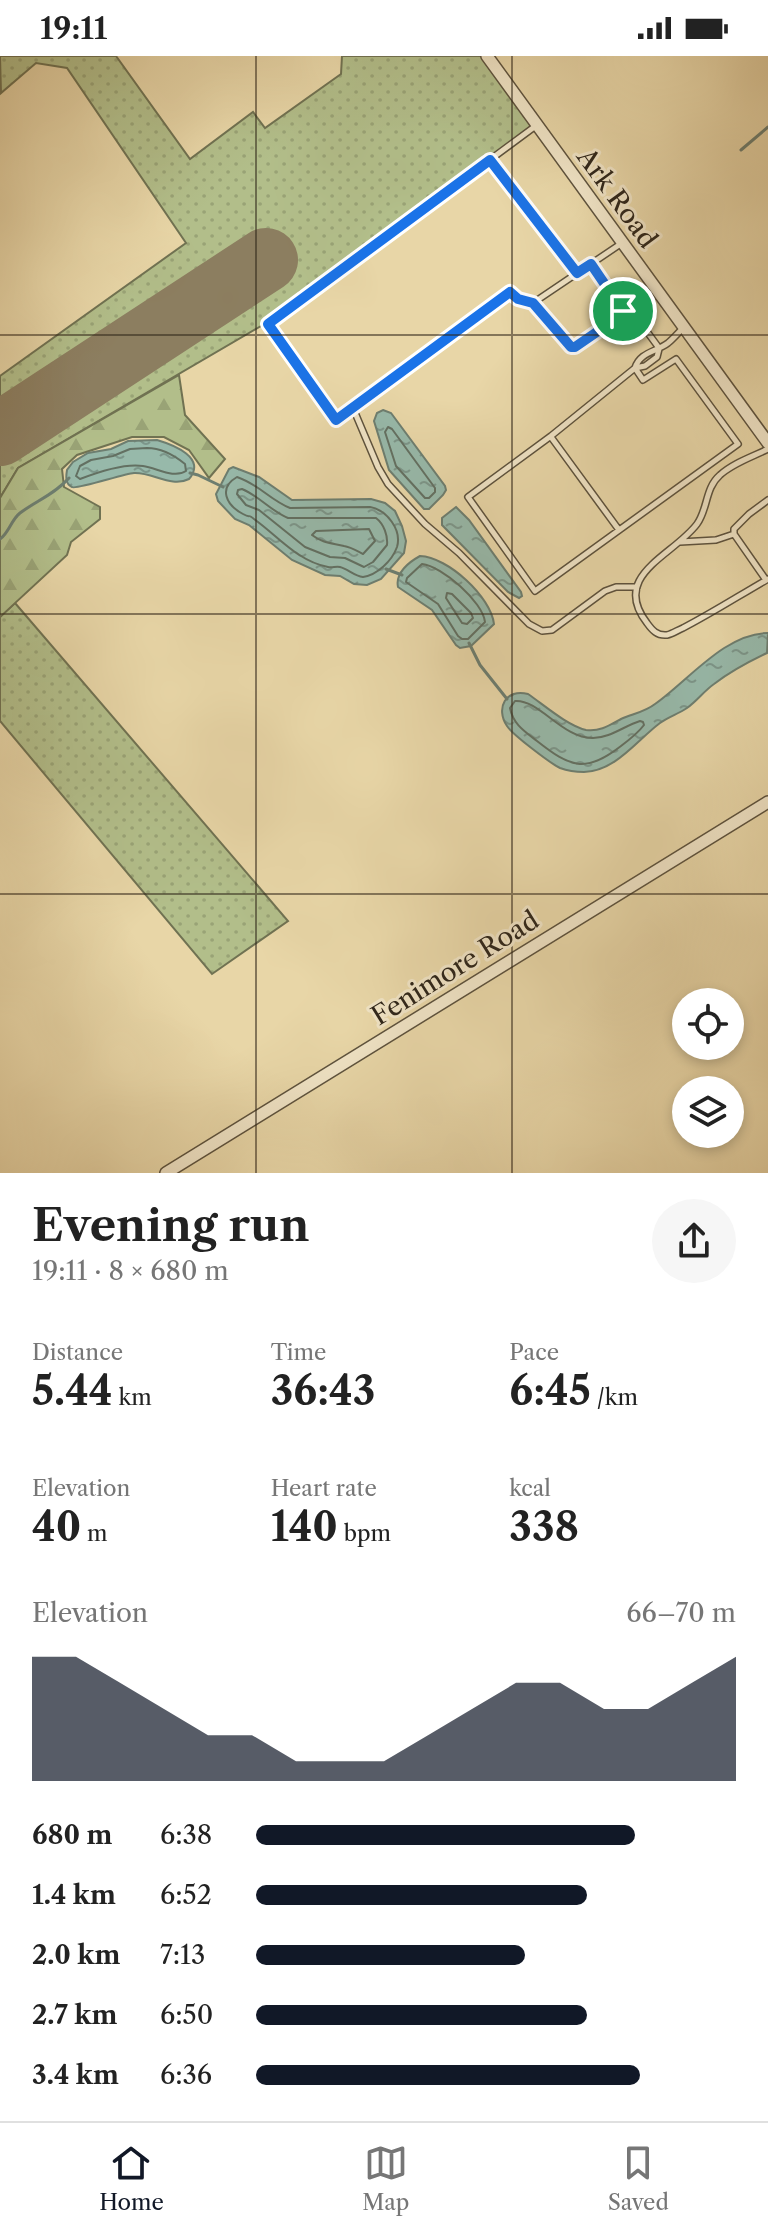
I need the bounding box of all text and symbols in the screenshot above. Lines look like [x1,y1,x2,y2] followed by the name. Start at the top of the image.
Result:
[40,10,107,47] text: 19:11
[569,141,664,254] street label: Ark Road
[589,277,657,345] pin
[601,289,645,333] icon: arrive
[365,904,545,1032] street label: Fenimore Road
[672,988,744,1148] map controls
[672,988,744,1060] button: locate
[672,1076,744,1148] button: layers
[32,1198,309,1252] text: Evening run
[652,1199,736,1283] button: share
[32,1255,229,1287] text: 19:11 · 8 × 680 m
[32,1339,123,1366] text: Distance
[271,1339,326,1366] text: Time
[509,1339,559,1366] text: Pace
[32,1366,113,1415] text: 5.44
[271,1366,375,1415] text: 36:43
[509,1366,591,1415] text: 6:45
[113,1384,152,1411] text: km
[591,1384,638,1411] text: /km
[32,1475,130,1502] text: Elevation
[271,1475,377,1502] text: Heart rate
[509,1475,551,1502] text: kcal
[32,1502,81,1551] text: 40
[271,1502,338,1551] text: 140
[509,1502,579,1551] text: 338
[81,1520,108,1547] text: m
[338,1520,391,1547] text: bpm
[32,1597,148,1629] text: Elevation
[626,1597,736,1629] text: 66–70 m
[32,1819,113,1851] text: 680 m
[160,1819,212,1851] text: 6:38
[32,1879,116,1911] text: 1.4 km
[160,1879,212,1911] text: 6:52
[32,1939,120,1971] text: 2.0 km
[160,1939,205,1971] text: 7:13
[32,1999,117,2031] text: 2.7 km
[160,1999,213,2031] text: 6:50
[32,2059,119,2091] text: 3.4 km
[160,2059,212,2091] text: 6:36
[99,2141,164,2216] tab: Home
[362,2141,409,2216] tab: Map
[608,2141,669,2216] tab: Saved

